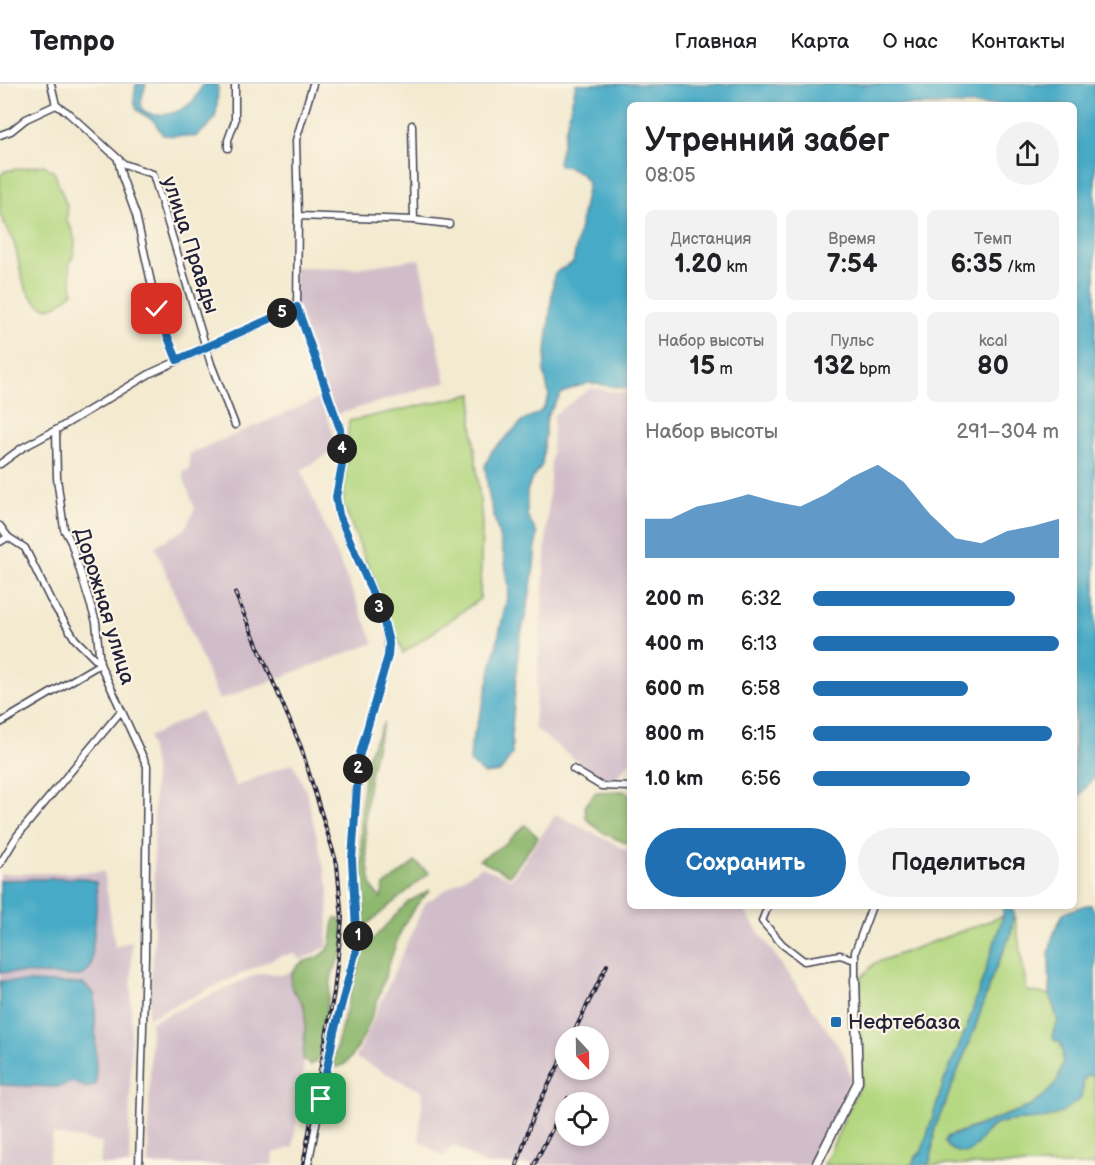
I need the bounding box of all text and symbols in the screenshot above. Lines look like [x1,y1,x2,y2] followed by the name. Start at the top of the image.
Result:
[30,25,115,58] text: Tempo
[674,29,757,54] text: Главная
[790,29,849,54] text: Карта
[882,29,938,54] text: О нас
[971,29,1065,54] text: Контакты
[645,121,890,161] text: Утренний забег
[996,122,1059,185] button: share
[645,164,696,188] text: 08:05
[157,173,224,317] street label: улица Правды
[671,230,751,249] text: Дистанция
[828,230,876,249] text: Время
[974,230,1012,249] text: Темп
[674,249,722,280] text: 1.20
[827,249,877,280] text: 7:54
[951,249,1003,280] text: 6:35
[722,258,748,277] text: km
[1003,258,1035,277] text: /km
[131,283,182,334] pin
[140,292,173,325] icon: check
[267,298,297,328] pin: 5
[277,303,287,322] text: 5
[658,332,764,351] text: Набор высоты
[830,332,874,351] text: Пульс
[979,332,1007,351] text: kcal
[689,351,715,382] text: 15
[813,351,855,382] text: 132
[977,351,1009,382] text: 80
[715,360,733,379] text: m
[855,360,891,379] text: bpm
[645,420,778,444] text: Набор высоты
[957,420,1059,444] text: 291–304 m
[327,434,357,464] pin: 4
[337,439,347,458] text: 4
[69,525,140,688] street label: Дорожная улица
[645,587,704,611] text: 200 m
[741,587,781,611] text: 6:32
[364,593,394,623] pin: 3
[374,598,384,617] text: 3
[645,632,704,656] text: 400 m
[741,632,777,656] text: 6:13
[645,677,705,701] text: 600 m
[741,677,780,701] text: 6:58
[645,722,704,746] text: 800 m
[741,722,776,746] text: 6:15
[343,754,373,784] pin: 2
[353,759,363,778] text: 2
[645,767,703,791] text: 1.0 km
[741,767,781,791] text: 6:56
[645,828,846,897] button: Сохранить
[858,828,1059,897] button: Поделиться
[343,921,373,951] pin: 1
[355,926,361,945] text: 1
[848,1010,961,1035] place label: Нефтебаза
[829,1015,843,1029] marker: Нефтебаза
[555,1026,609,1080] north arrow
[555,1026,609,1146] map controls
[295,1073,346,1124] pin
[304,1082,337,1115] icon: arrive
[555,1092,609,1146] button: locate

